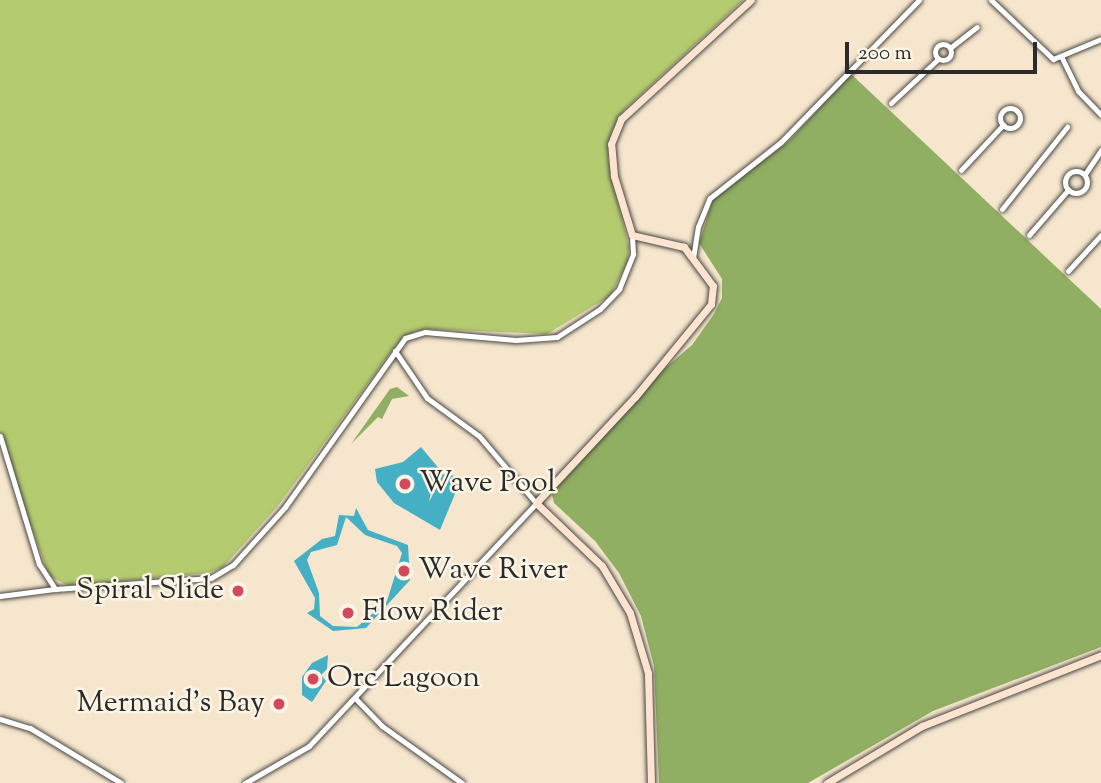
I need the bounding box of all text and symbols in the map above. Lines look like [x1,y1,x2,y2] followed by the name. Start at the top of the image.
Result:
[849,28,1042,72] scale bar
[858,39,912,69] text: 200 m
[419,466,556,502] place label: Wave Pool
[397,476,413,492] marker: Wave Pool
[418,553,568,589] place label: Wave River
[396,563,412,579] marker: Wave River
[76,573,224,609] place label: Spiral Slide
[230,583,246,599] marker: Spiral Slide
[362,595,503,631] place label: Flow Rider
[340,605,356,621] marker: Flow Rider
[327,661,480,697] place label: Orc Lagoon
[305,671,321,687] marker: Orc Lagoon
[77,686,265,722] place label: Mermaid's Bay
[271,696,287,712] marker: Mermaid's Bay

